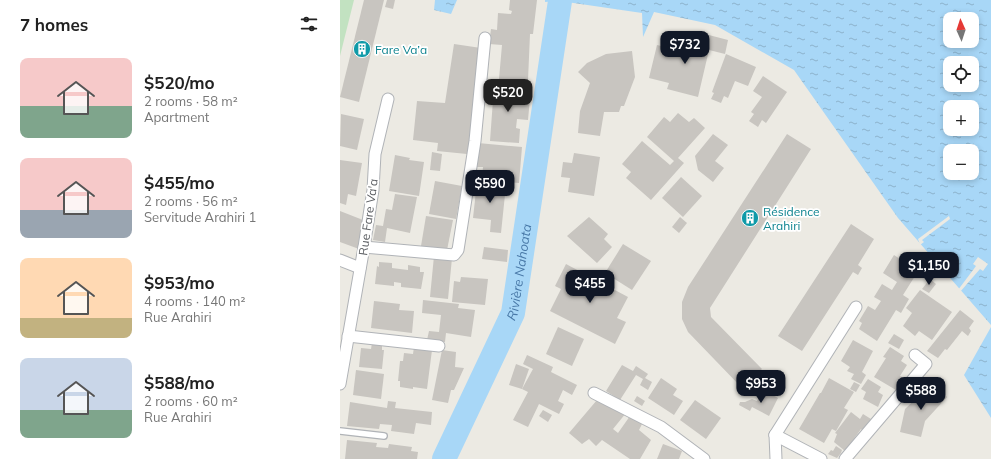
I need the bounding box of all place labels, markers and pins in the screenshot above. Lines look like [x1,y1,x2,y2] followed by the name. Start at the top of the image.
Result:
[661,31,709,65] pin: $732
[352,39,372,59] building icon: Fare Va’a
[375,42,427,57] place label: Fare Va’a
[484,79,532,113] pin: $520
[466,170,514,204] pin: $590
[763,204,820,233] place label: Résidence Arahiri
[740,208,760,228] building icon: Résidence Arahiri
[896,252,962,286] pin: $1,150
[566,270,614,304] pin: $455
[737,370,785,404] pin: $953
[897,377,945,411] pin: $588

